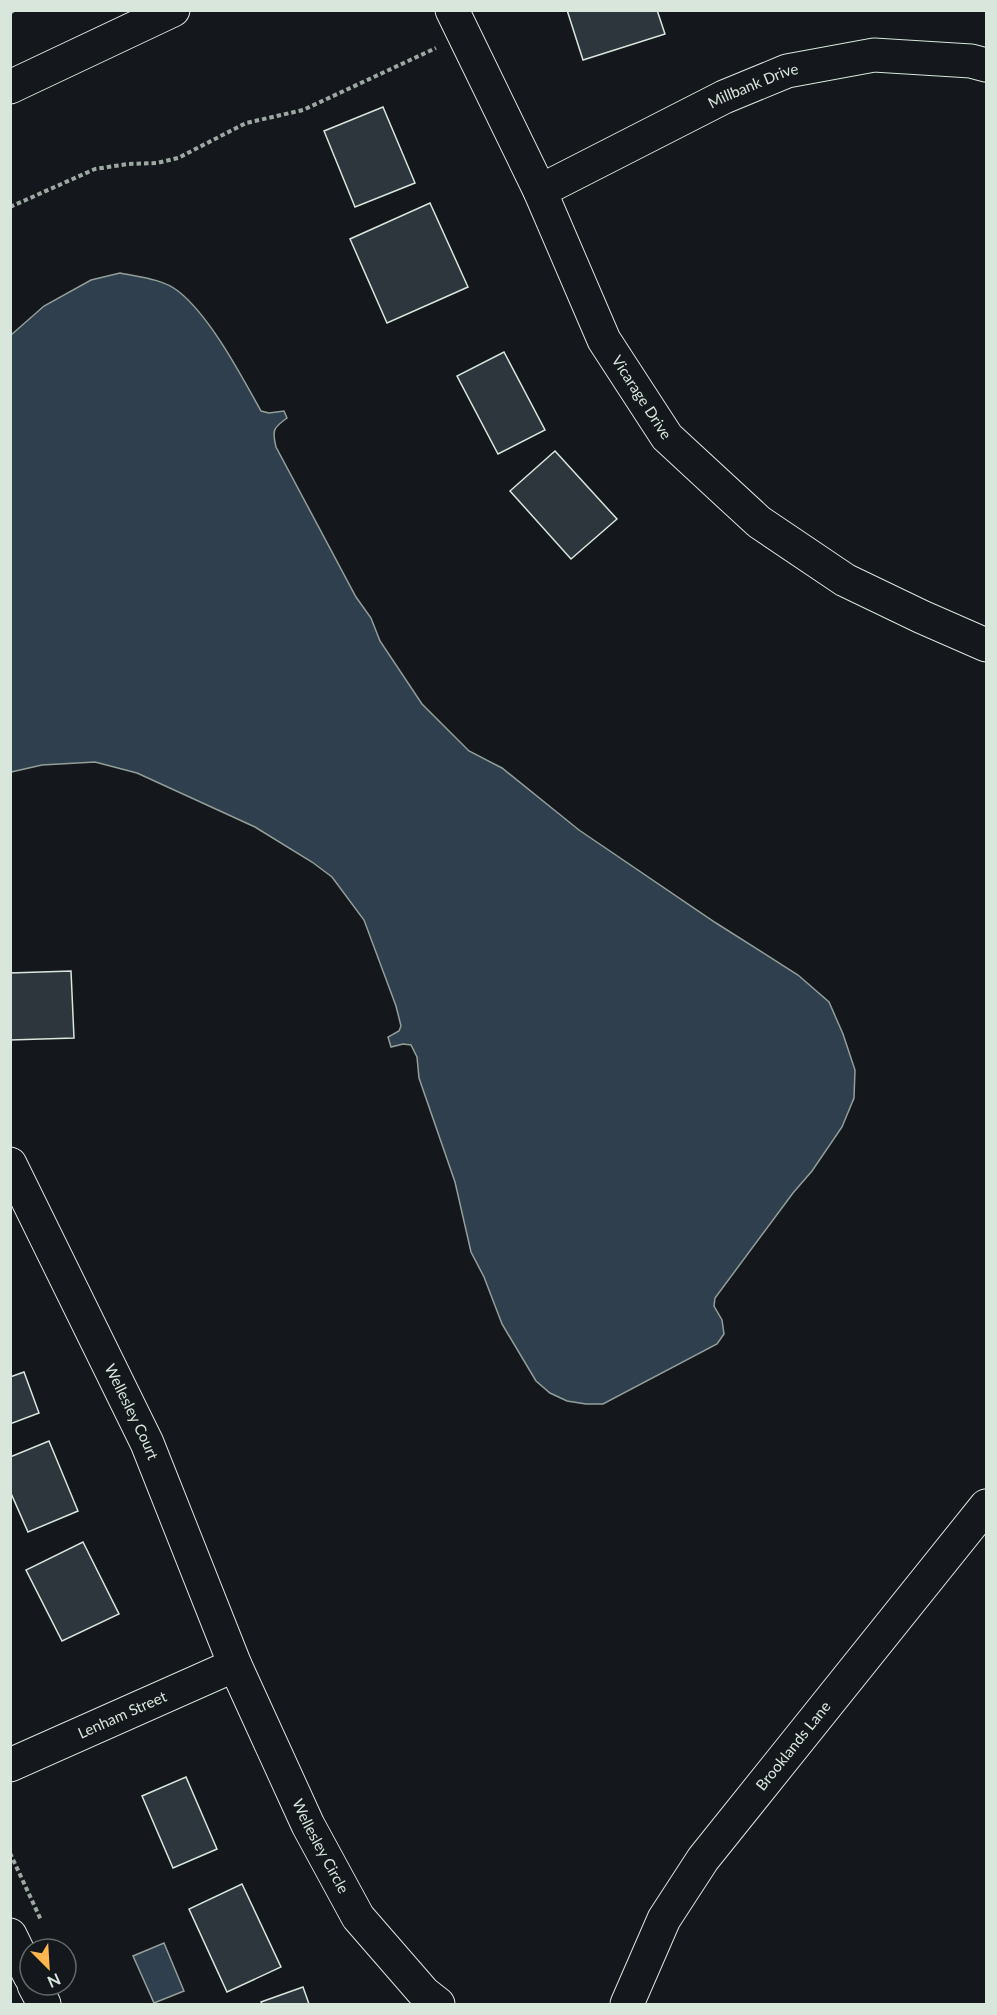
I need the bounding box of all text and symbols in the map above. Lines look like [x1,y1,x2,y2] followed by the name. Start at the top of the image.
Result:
[705,59,800,112] street label: Millbank Drive
[608,352,676,442] street label: Vicarage Drive
[101,1361,163,1463] street label: Wellesley Court
[75,1686,170,1742] street label: Lenham Street
[752,1697,834,1794] street label: Brooklands Lane
[289,1796,353,1896] street label: Wellesley Circle
[18,1937,78,1997] north arrow
[45,1970,64,1992] text: N

